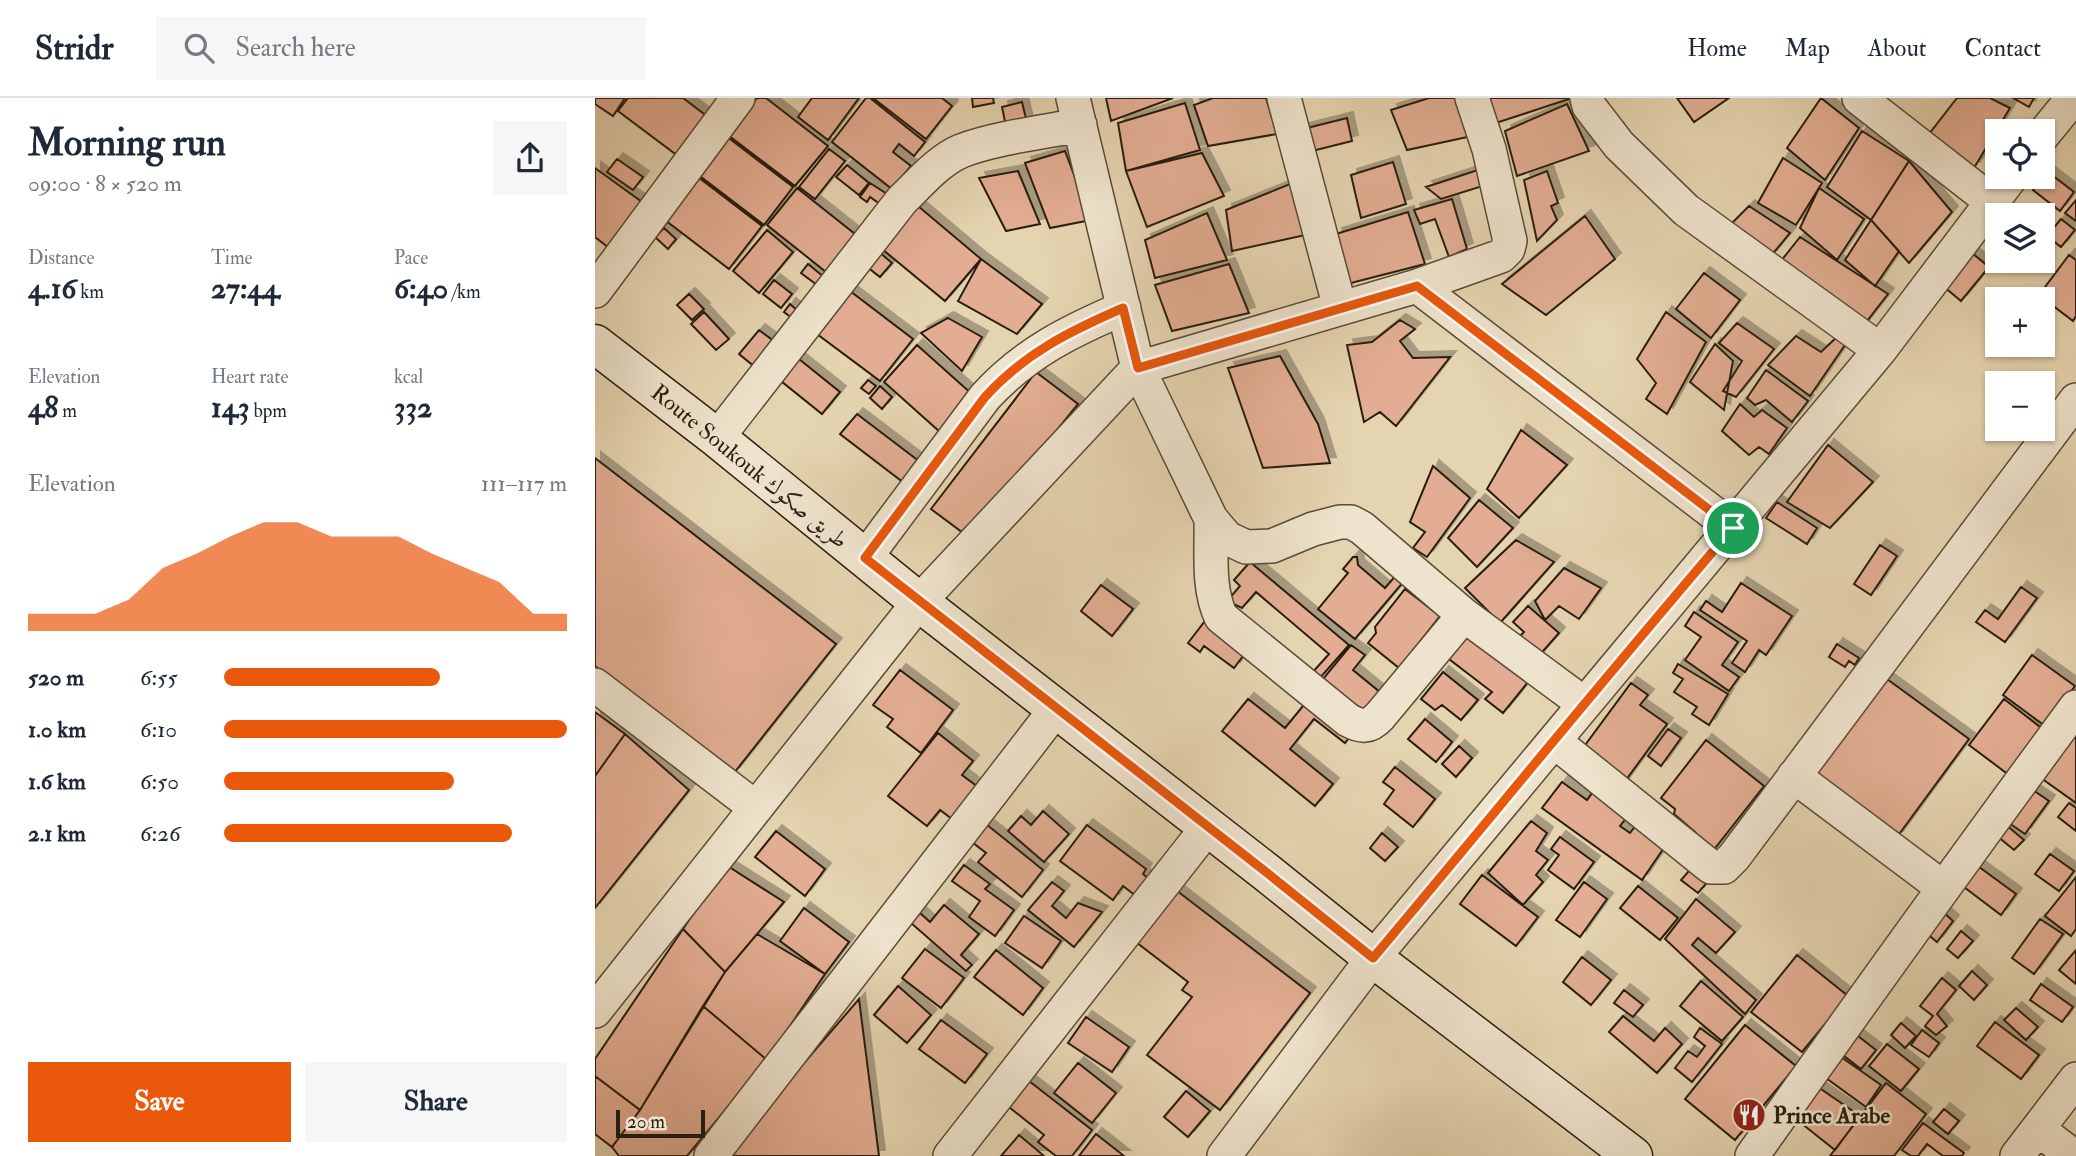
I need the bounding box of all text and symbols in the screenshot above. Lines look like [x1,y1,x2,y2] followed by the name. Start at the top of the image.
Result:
[156,17,646,80] search box
[35,28,114,69] text: Stridr
[180,29,218,67] icon: search
[236,32,356,64] text: Search here
[1687,33,1747,64] text: Home
[1785,33,1830,64] text: Map
[1868,33,1927,64] text: About
[1965,33,2041,64] text: Contact
[28,119,226,167] text: Morning run
[1985,119,2055,441] map controls
[1985,119,2055,189] button: locate
[493,121,567,195] button: share
[28,169,182,198] text: 09:00 · 8 × 520 m
[1985,203,2055,273] button: layers
[28,246,94,270] text: Distance
[211,246,253,270] text: Time
[394,246,428,270] text: Pace
[28,270,76,307] text: 4.16
[211,270,280,307] text: 27:44
[394,270,448,307] text: 6:40
[76,280,104,304] text: km
[448,280,481,304] text: /km
[1985,287,2055,357] button: +
[28,365,100,389] text: Elevation
[211,365,288,389] text: Heart rate
[394,365,423,389] text: kcal
[1985,371,2055,441] button: −
[645,378,854,555] street label: Route Soukouk طريق صكوك
[28,389,58,426] text: 48
[211,389,249,426] text: 143
[394,389,432,426] text: 332
[58,399,77,423] text: m
[249,399,287,423] text: bpm
[28,469,116,498] text: Elevation
[481,469,567,498] text: 111–117 m
[1703,498,1763,558] pin
[1714,509,1752,547] icon: arrive
[28,663,84,692] text: 520 m
[140,663,178,692] text: 6:55
[28,715,86,744] text: 1.0 km
[140,715,177,744] text: 6:10
[28,767,86,796] text: 1.6 km
[140,767,179,796] text: 6:50
[28,819,86,848] text: 2.1 km
[140,819,181,848] text: 6:26
[28,1062,291,1142] button: Save
[305,1062,567,1142] button: Share
[1730,1096,1768,1134] restaurant icon: Prince Arabe
[1773,1101,1890,1130] place label: Prince Arabe
[616,1107,705,1139] scale bar
[627,1110,665,1134] text: 20 m

